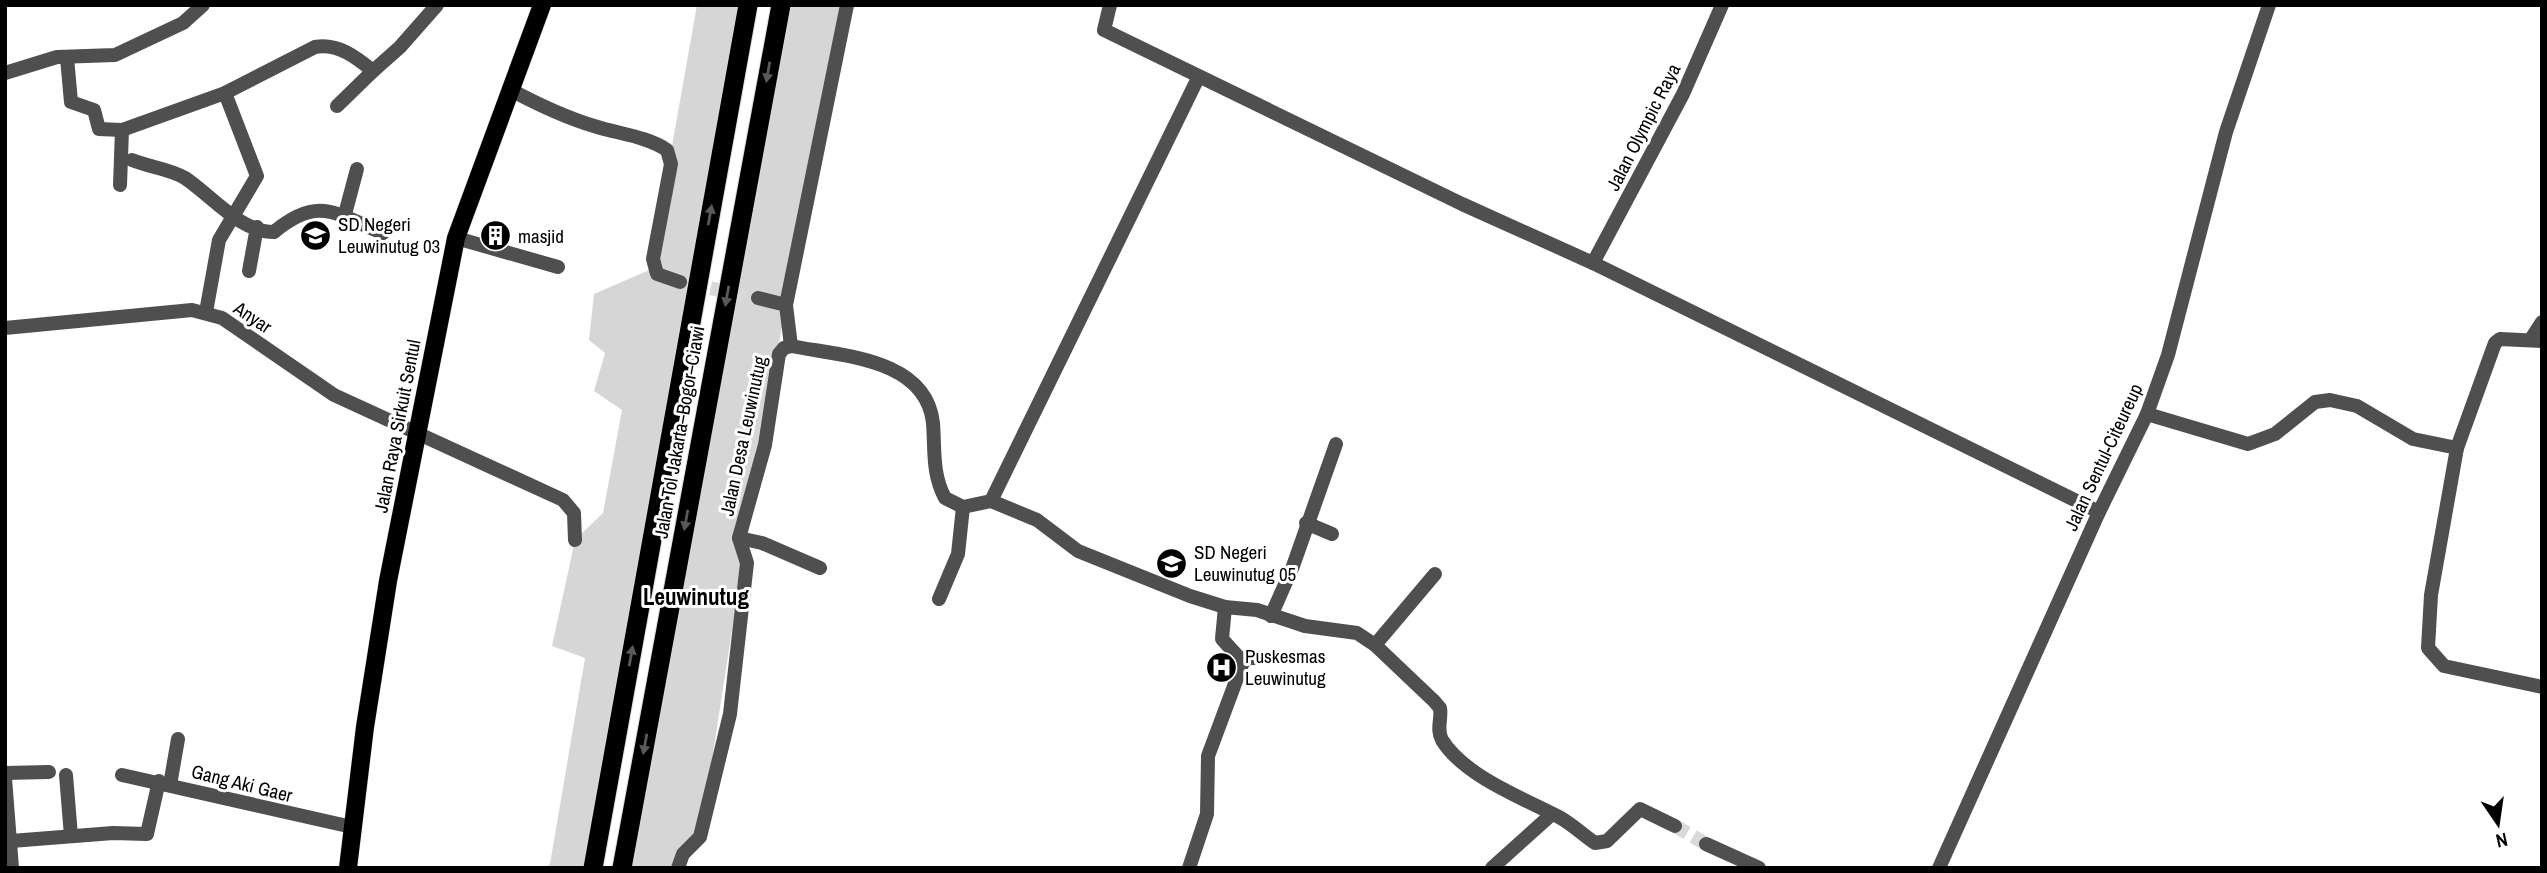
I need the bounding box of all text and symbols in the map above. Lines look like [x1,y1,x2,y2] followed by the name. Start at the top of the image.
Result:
[1600,59,1686,195] street label: Jalan Olympic Raya
[763,61,774,83] one-way arrow
[705,204,716,226] one-way arrow
[338,211,440,259] place label: SD Negeri Leuwinutug 03
[298,218,332,252] school or university icon: SD Negeri Leuwinutug 03
[478,219,512,253] building icon: masjid
[518,223,564,249] place label: masjid
[721,285,732,307] one-way arrow
[228,294,278,340] street label: Anyar
[647,324,711,540] street label: Jalan Tol Jakarta–Bogor–Ciawi
[367,337,427,515] street label: Jalan Raya Sirkuit Sentul
[713,353,773,518] street label: Jalan Desa Leuwinutug
[2058,379,2148,535] street label: Jalan Sentul-Citeureup
[680,509,691,531] one-way arrow
[1194,539,1297,587] place label: SD Negeri Leuwinutug 05
[1154,546,1188,580] school or university icon: SD Negeri Leuwinutug 05
[643,581,749,612] district label: Leuwinutug
[1245,643,1326,691] place label: Puskesmas Leuwinutug
[626,645,637,667] one-way arrow
[1205,650,1239,684] hospital icon: Puskesmas Leuwinutug
[639,733,650,755] one-way arrow
[189,758,296,808] street label: Gang Aki Gaer
[2463,789,2533,859] north arrow
[2493,827,2510,854] text: N

